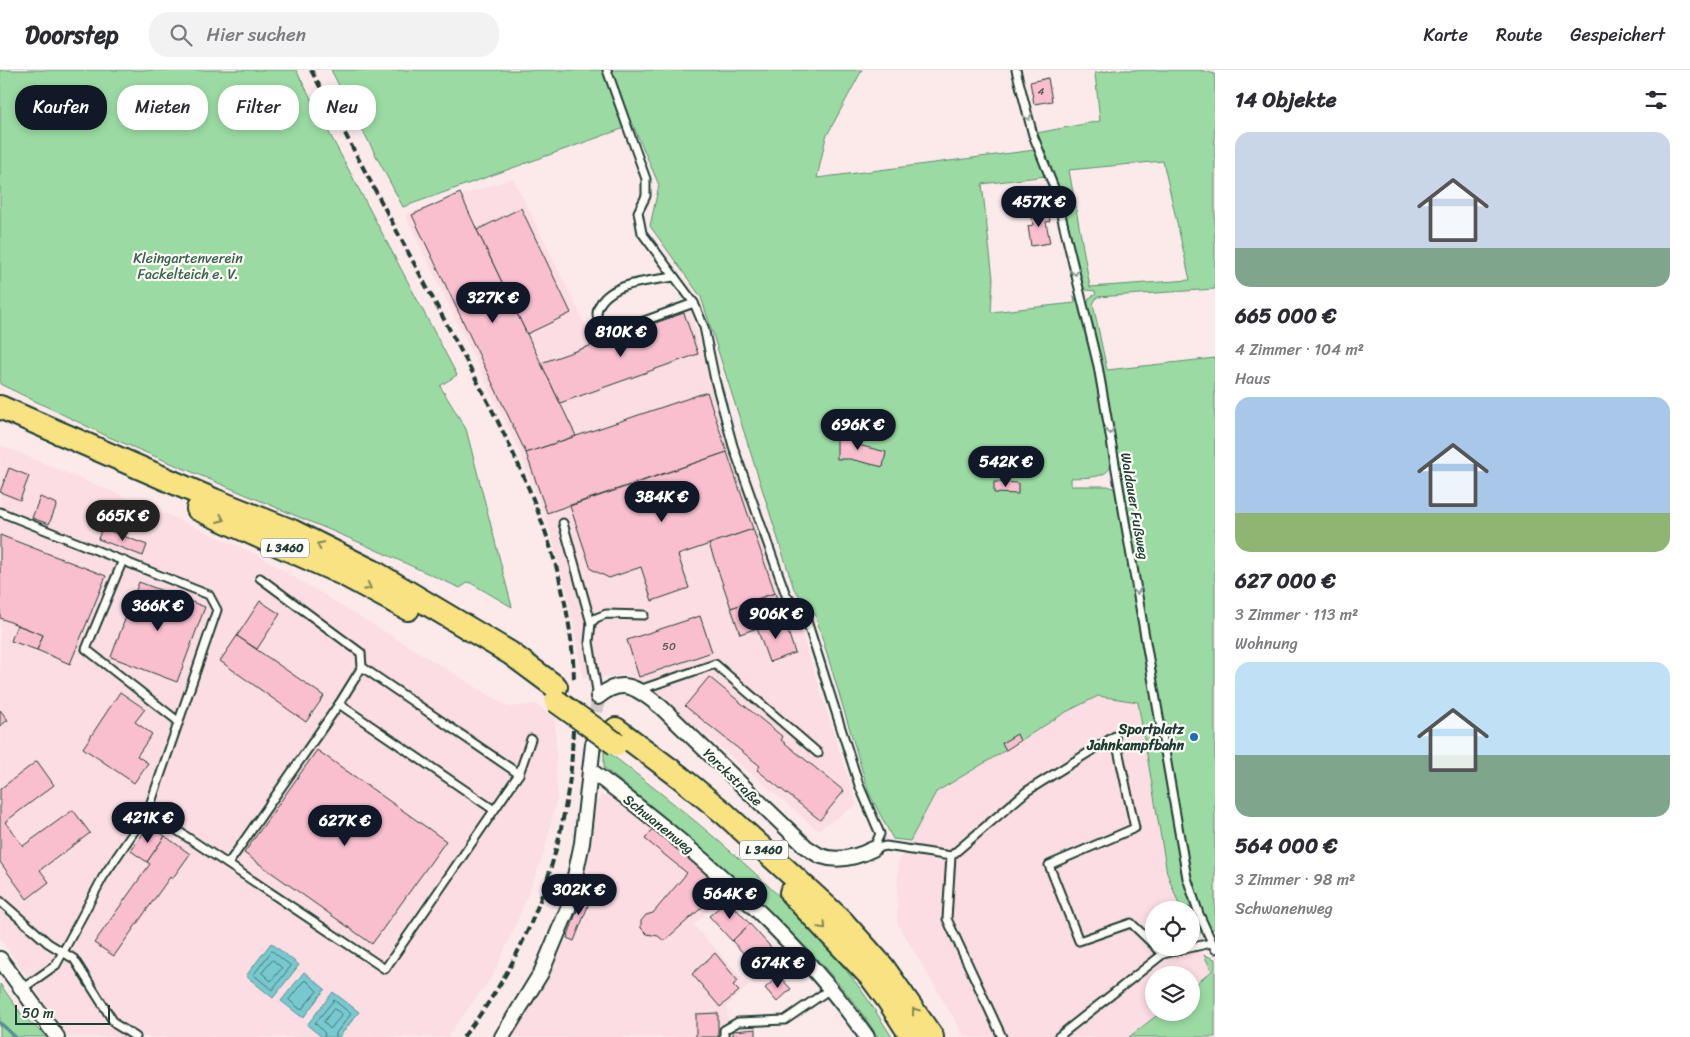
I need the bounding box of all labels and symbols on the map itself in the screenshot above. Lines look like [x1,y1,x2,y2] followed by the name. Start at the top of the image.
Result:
[1038,82,1045,101] house number: 4
[1022,113,1033,122] one-way arrow
[998,186,1080,228] pin: 457K €
[133,246,243,287] park label: Kleingartenverein Fackelteich e. V.
[1069,268,1080,277] one-way arrow
[452,282,534,324] pin: 327K €
[580,316,662,358] pin: 810K €
[817,408,899,451] pin: 696K €
[1104,427,1114,435] one-way arrow
[965,446,1047,488] pin: 542K €
[1113,450,1156,562] street label: Waldauer Fußweg
[621,480,703,523] pin: 384K €
[82,500,164,542] pin: 665K €
[216,513,225,524] one-way arrow
[261,538,309,558] road number: L 3460
[316,541,325,551] one-way arrow
[363,581,372,591] one-way arrow
[1132,587,1142,596] one-way arrow
[117,590,199,632] pin: 366K €
[735,598,817,640] pin: 906K €
[662,637,676,656] house number: 50
[1086,717,1185,758] place label: Sportplatz Jahnkampfbahn
[1188,731,1200,743] marker: Sportplatz Jahnkampfbahn
[697,742,769,813] street label: Yorckstraße
[618,788,700,861] street label: Schwanenweg
[107,802,189,844] pin: 421K €
[304,804,386,847] pin: 627K €
[740,840,788,860] road number: L 3460
[538,874,620,916] pin: 302K €
[689,878,771,920] pin: 564K €
[817,921,826,930] one-way arrow
[737,946,819,989] pin: 674K €
[15,1002,110,1025] scale bar
[912,1007,921,1017] one-way arrow

